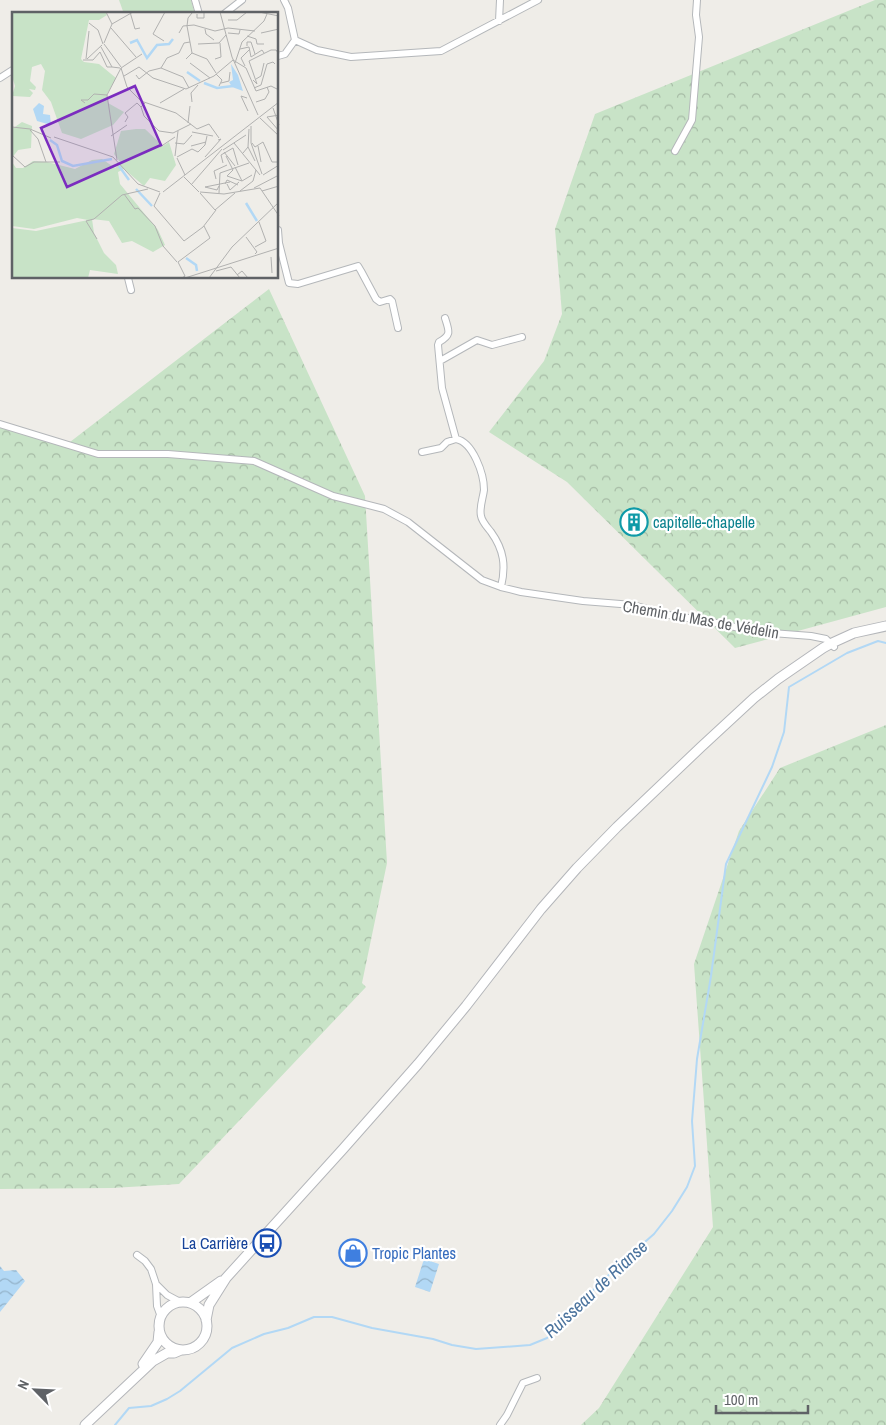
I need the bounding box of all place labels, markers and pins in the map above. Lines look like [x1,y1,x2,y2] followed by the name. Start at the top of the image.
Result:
[619,507,649,537] building icon: capitelle-chapelle
[653,511,755,533] place label: capitelle-chapelle
[252,1228,282,1258] bus stop icon: La Carrière
[182,1232,248,1254] place label: La Carrière
[338,1238,368,1268] shop icon: Tropic Plantes
[372,1242,456,1264] place label: Tropic Plantes

